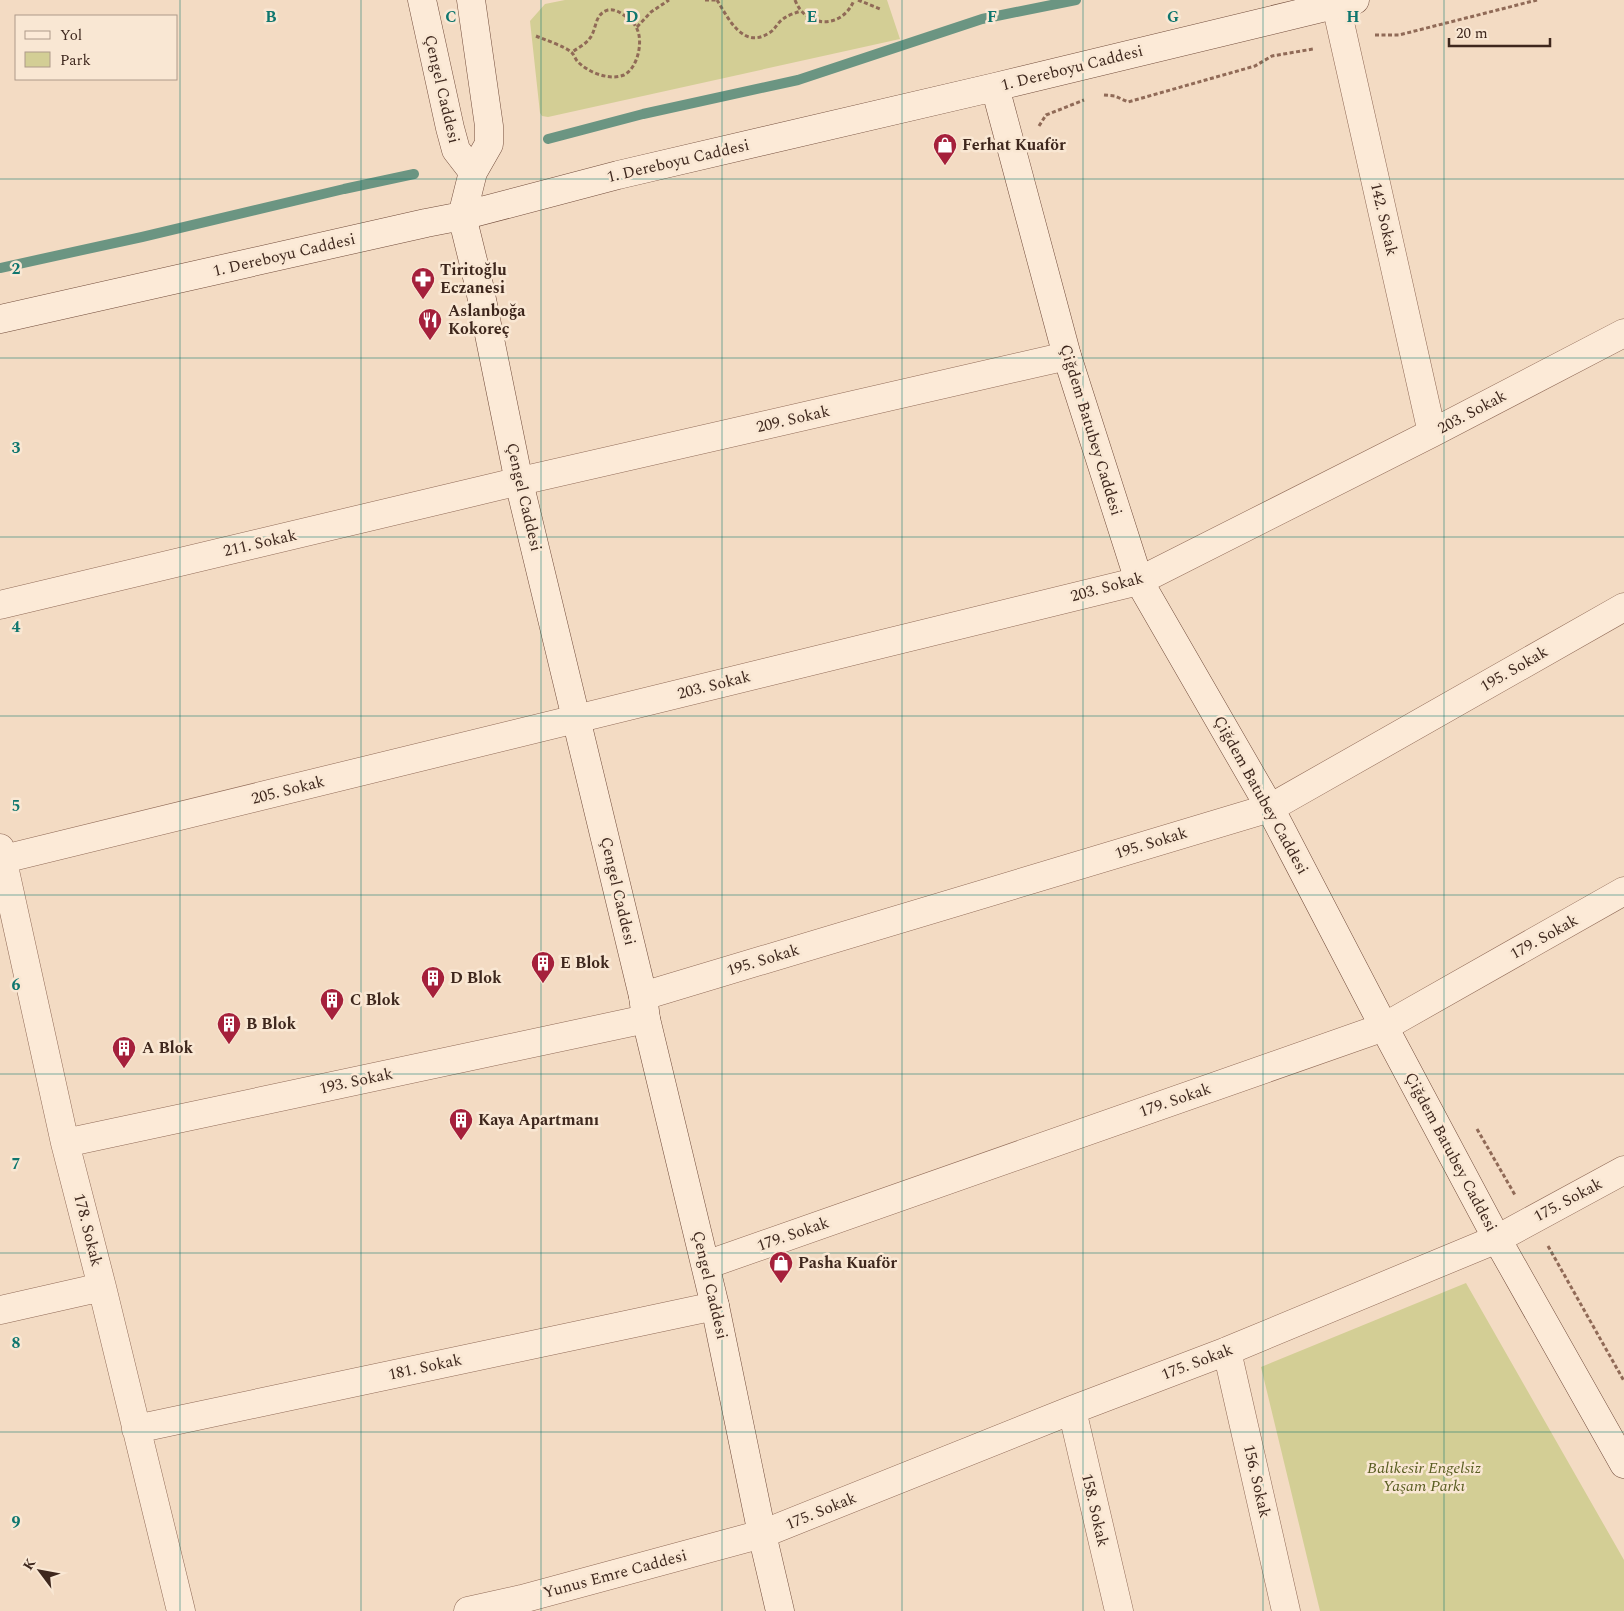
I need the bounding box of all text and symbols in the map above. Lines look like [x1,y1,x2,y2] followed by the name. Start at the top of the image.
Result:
[265,5,277,29] text: B
[445,5,457,29] text: C
[626,5,639,29] text: D
[807,5,817,29] text: E
[987,5,997,29] text: F
[1167,5,1179,29] text: G
[1346,5,1360,29] text: H
[15,15,178,80] legend
[1449,15,1550,47] scale bar
[1456,22,1488,45] text: 20 m
[60,24,82,47] text: Yol
[418,32,466,146] street label: Çengel Caddesi
[998,39,1146,97] street label: 1. Dereboyu Caddesi
[60,49,91,72] text: Park
[932,132,958,166] shop icon: Ferhat Kuaför
[604,133,752,189] street label: 1. Dereboyu Caddesi
[962,133,1066,157] place label: Ferhat Kuaför
[1364,180,1404,258] street label: 142. Sokak
[210,227,358,283] street label: 1. Dereboyu Caddesi
[12,257,21,281] text: 2
[440,258,507,300] place label: Tiritoğlu Eczanesi
[410,266,436,300] pharmacy icon: Tiritoğlu Eczanesi
[448,299,526,341] place label: Aslanboğa Kokoreç
[417,307,443,341] restaurant icon: Aslanboğa Kokoreç
[1053,341,1129,519] street label: Çiğdem Batubey Caddesi
[1433,384,1511,440] street label: 203. Sokak
[754,399,832,439] street label: 209. Sokak
[12,436,21,460] text: 3
[500,440,548,554] street label: Çengel Caddesi
[221,523,299,563] street label: 211. Sokak
[1068,566,1146,608] street label: 203. Sokak
[12,615,21,639] text: 4
[1476,640,1552,698] street label: 195. Sokak
[675,664,753,706] street label: 203. Sokak
[1207,711,1315,879] street label: Çiğdem Batubey Caddesi
[249,769,327,811] street label: 205. Sokak
[12,794,20,818] text: 5
[1112,821,1190,865] street label: 195. Sokak
[594,834,642,948] street label: Çengel Caddesi
[1505,908,1583,966] street label: 179. Sokak
[724,938,802,982] street label: 195. Sokak
[530,950,556,984] building icon: E Blok
[560,951,610,975] place label: E Blok
[420,965,446,999] building icon: D Blok
[450,966,502,990] place label: D Blok
[12,973,21,997] text: 6
[319,987,345,1021] building icon: C Blok
[350,988,401,1012] place label: C Blok
[216,1011,242,1045] building icon: B Blok
[246,1012,296,1036] place label: B Blok
[111,1035,137,1069] building icon: A Blok
[142,1036,194,1060] place label: A Blok
[317,1061,395,1101] street label: 193. Sokak
[1399,1068,1503,1236] street label: Çiğdem Batubey Caddesi
[1136,1076,1214,1124] street label: 179. Sokak
[448,1107,474,1141] building icon: Kaya Apartmanı
[478,1108,599,1132] place label: Kaya Apartmanı
[12,1152,21,1176] text: 7
[1529,1172,1607,1228] street label: 175. Sokak
[67,1191,109,1269] street label: 178. Sokak
[754,1210,832,1258] street label: 179. Sokak
[686,1228,734,1342] street label: Çengel Caddesi
[768,1250,794,1284] shop icon: Pasha Kuaför
[798,1251,897,1275] place label: Pasha Kuaför
[12,1331,21,1355] text: 8
[1158,1337,1236,1387] street label: 175. Sokak
[386,1347,464,1387] street label: 181. Sokak
[1237,1442,1277,1520] street label: 156. Sokak
[1367,1456,1481,1498] park label: Balıkesir Engelsiz Yaşam Parkı
[1075,1471,1115,1549] street label: 158. Sokak
[782,1486,860,1536] street label: 175. Sokak
[12,1510,21,1534] text: 9
[540,1543,690,1605] street label: Yunus Emre Caddesi
[15,1546,65,1596] north arrow
[18,1554,41,1575] text: K

